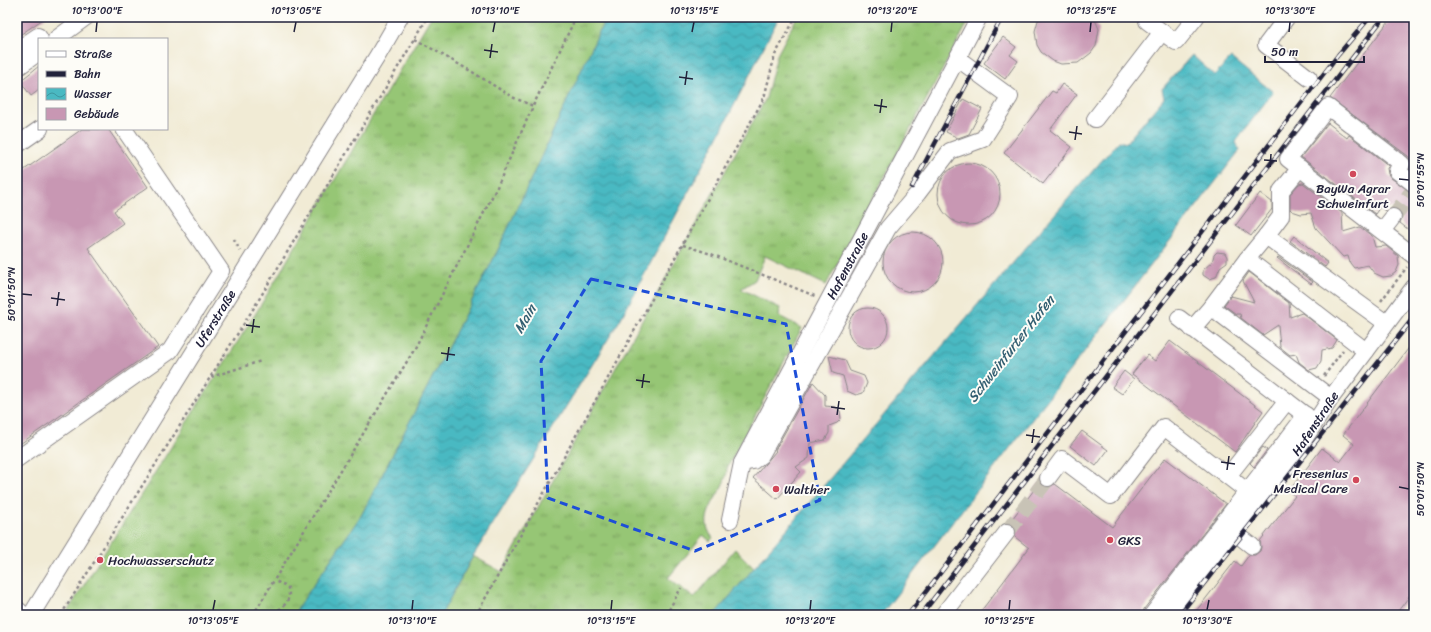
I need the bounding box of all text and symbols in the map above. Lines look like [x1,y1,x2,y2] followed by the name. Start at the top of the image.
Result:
[72,2,124,20] text: 10°13'00"E
[271,2,323,20] text: 10°13'05"E
[471,2,521,20] text: 10°13'10"E
[670,2,720,20] text: 10°13'15"E
[867,2,919,20] text: 10°13'20"E
[1066,2,1117,20] text: 10°13'25"E
[1265,2,1316,20] text: 10°13'30"E
[38,38,168,130] legend
[1265,38,1364,64] scale bar
[1271,41,1298,63] text: 50 m
[74,43,112,65] text: Straße
[74,63,101,85] text: Bahn
[74,83,112,105] text: Wasser
[74,103,119,125] text: Gebäude
[1412,153,1430,207] text: 50°01'55"N
[1348,169,1358,179] marker: BayWa Agrar Schweinfurt
[1316,177,1391,215] place label: BayWa Agrar Schweinfurt
[820,227,875,303] street label: Hafenstraße
[3,267,21,321] text: 50°01'50"N
[188,285,242,352] street label: Uferstraße
[961,289,1062,408] water label: Schweinfurter Hafen
[507,299,544,338] water label: Main
[1285,385,1345,461] street label: Hafenstraße
[1274,462,1349,500] place label: Fresenius Medical Care
[1412,462,1430,516] text: 50°01'50"N
[1351,475,1361,485] marker: Fresenius Medical Care
[784,478,829,501] place label: Walther
[771,484,781,494] marker: Walther
[1118,529,1141,552] place label: GKS
[1105,535,1115,545] marker: GKS
[108,549,215,572] place label: Hochwasserschutz
[95,555,105,565] marker: Hochwasserschutz
[188,612,240,630] text: 10°13'05"E
[388,612,438,630] text: 10°13'10"E
[587,612,637,630] text: 10°13'15"E
[785,612,837,630] text: 10°13'20"E
[984,612,1035,630] text: 10°13'25"E
[1182,612,1233,630] text: 10°13'30"E

